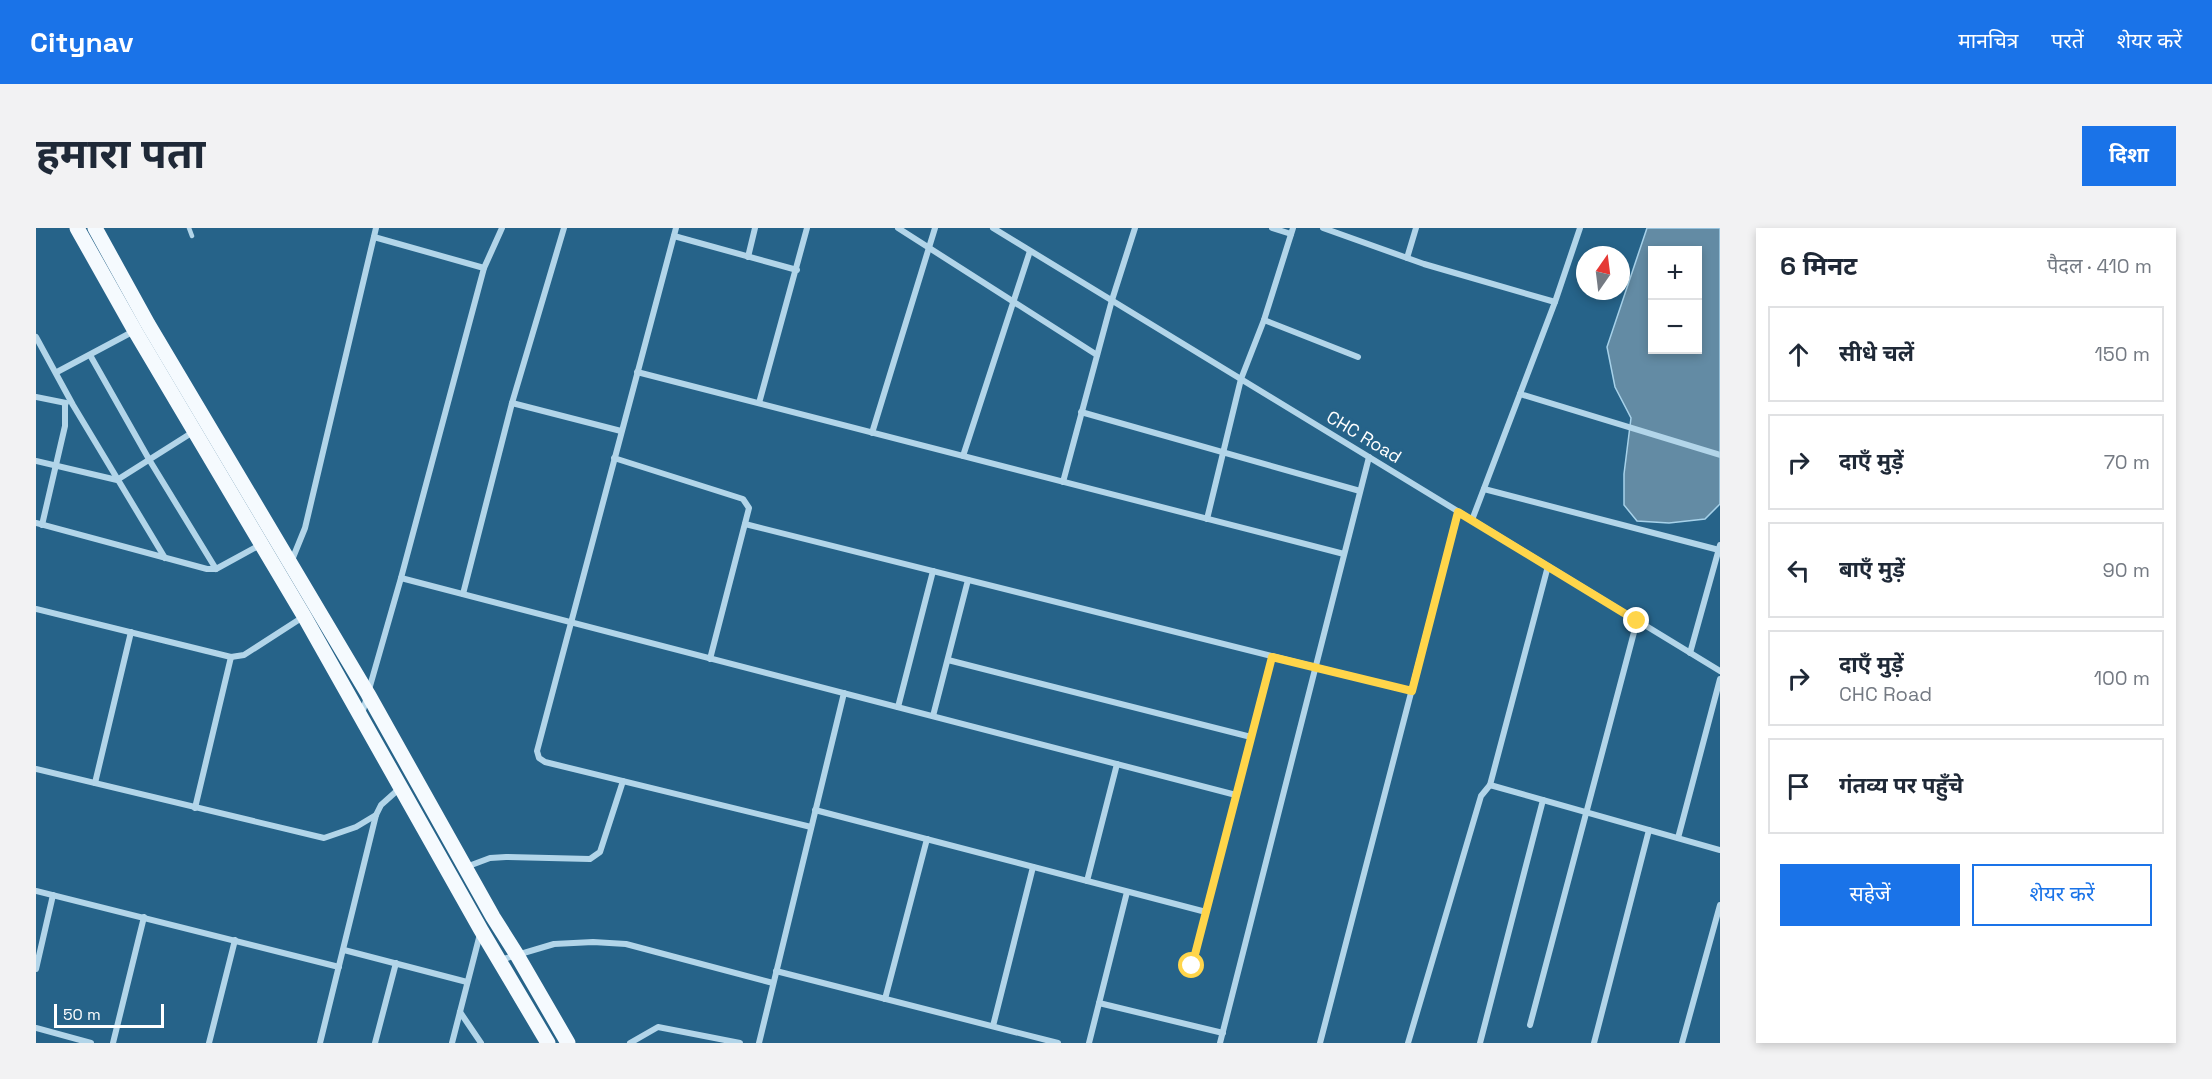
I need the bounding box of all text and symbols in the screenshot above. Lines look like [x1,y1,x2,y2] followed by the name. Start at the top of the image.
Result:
[30,24,134,60] text: Citynav
[1958,27,2018,54] text: मानचित्र
[2051,27,2084,54] text: परतें
[2117,27,2182,54] text: शेयर करें
[2082,126,2176,186] button: दिशा
[36,127,205,180] text: हमारा पता
[1576,246,1630,300] north arrow
[1648,246,1702,354] map controls
[1648,246,1702,300] button: +
[1780,249,1857,283] text: 6 मिनट
[2047,253,2152,279] text: पैदल · 410 m
[1648,300,1702,354] button: −
[1782,338,1815,371] icon: ahead
[1839,339,1914,367] text: सीधे चलें
[2095,341,2150,367] text: 150 m
[1322,405,1406,468] street label: CHC Road
[1782,446,1815,479] icon: right
[1839,447,1904,475] text: दाएँ मुड़ें
[2104,449,2150,475] text: 70 m
[1782,554,1815,587] icon: left
[1839,555,1905,583] text: बाएँ मुड़ें
[2103,557,2150,583] text: 90 m
[1623,607,1649,633] route end
[1839,650,1904,678] text: दाएँ मुड़ें
[1782,662,1815,695] icon: right
[2094,665,2150,691] text: 100 m
[1839,681,1932,707] text: CHC Road
[1782,770,1815,803] icon: arrive
[1839,771,1963,799] text: गंतव्य पर पहुँचे
[1780,864,1960,926] button: सहेजें
[1972,864,2152,926] button: शेयर करें
[1178,952,1204,978] route start
[54,1001,164,1028] scale bar
[63,1004,101,1025] text: 50 m

